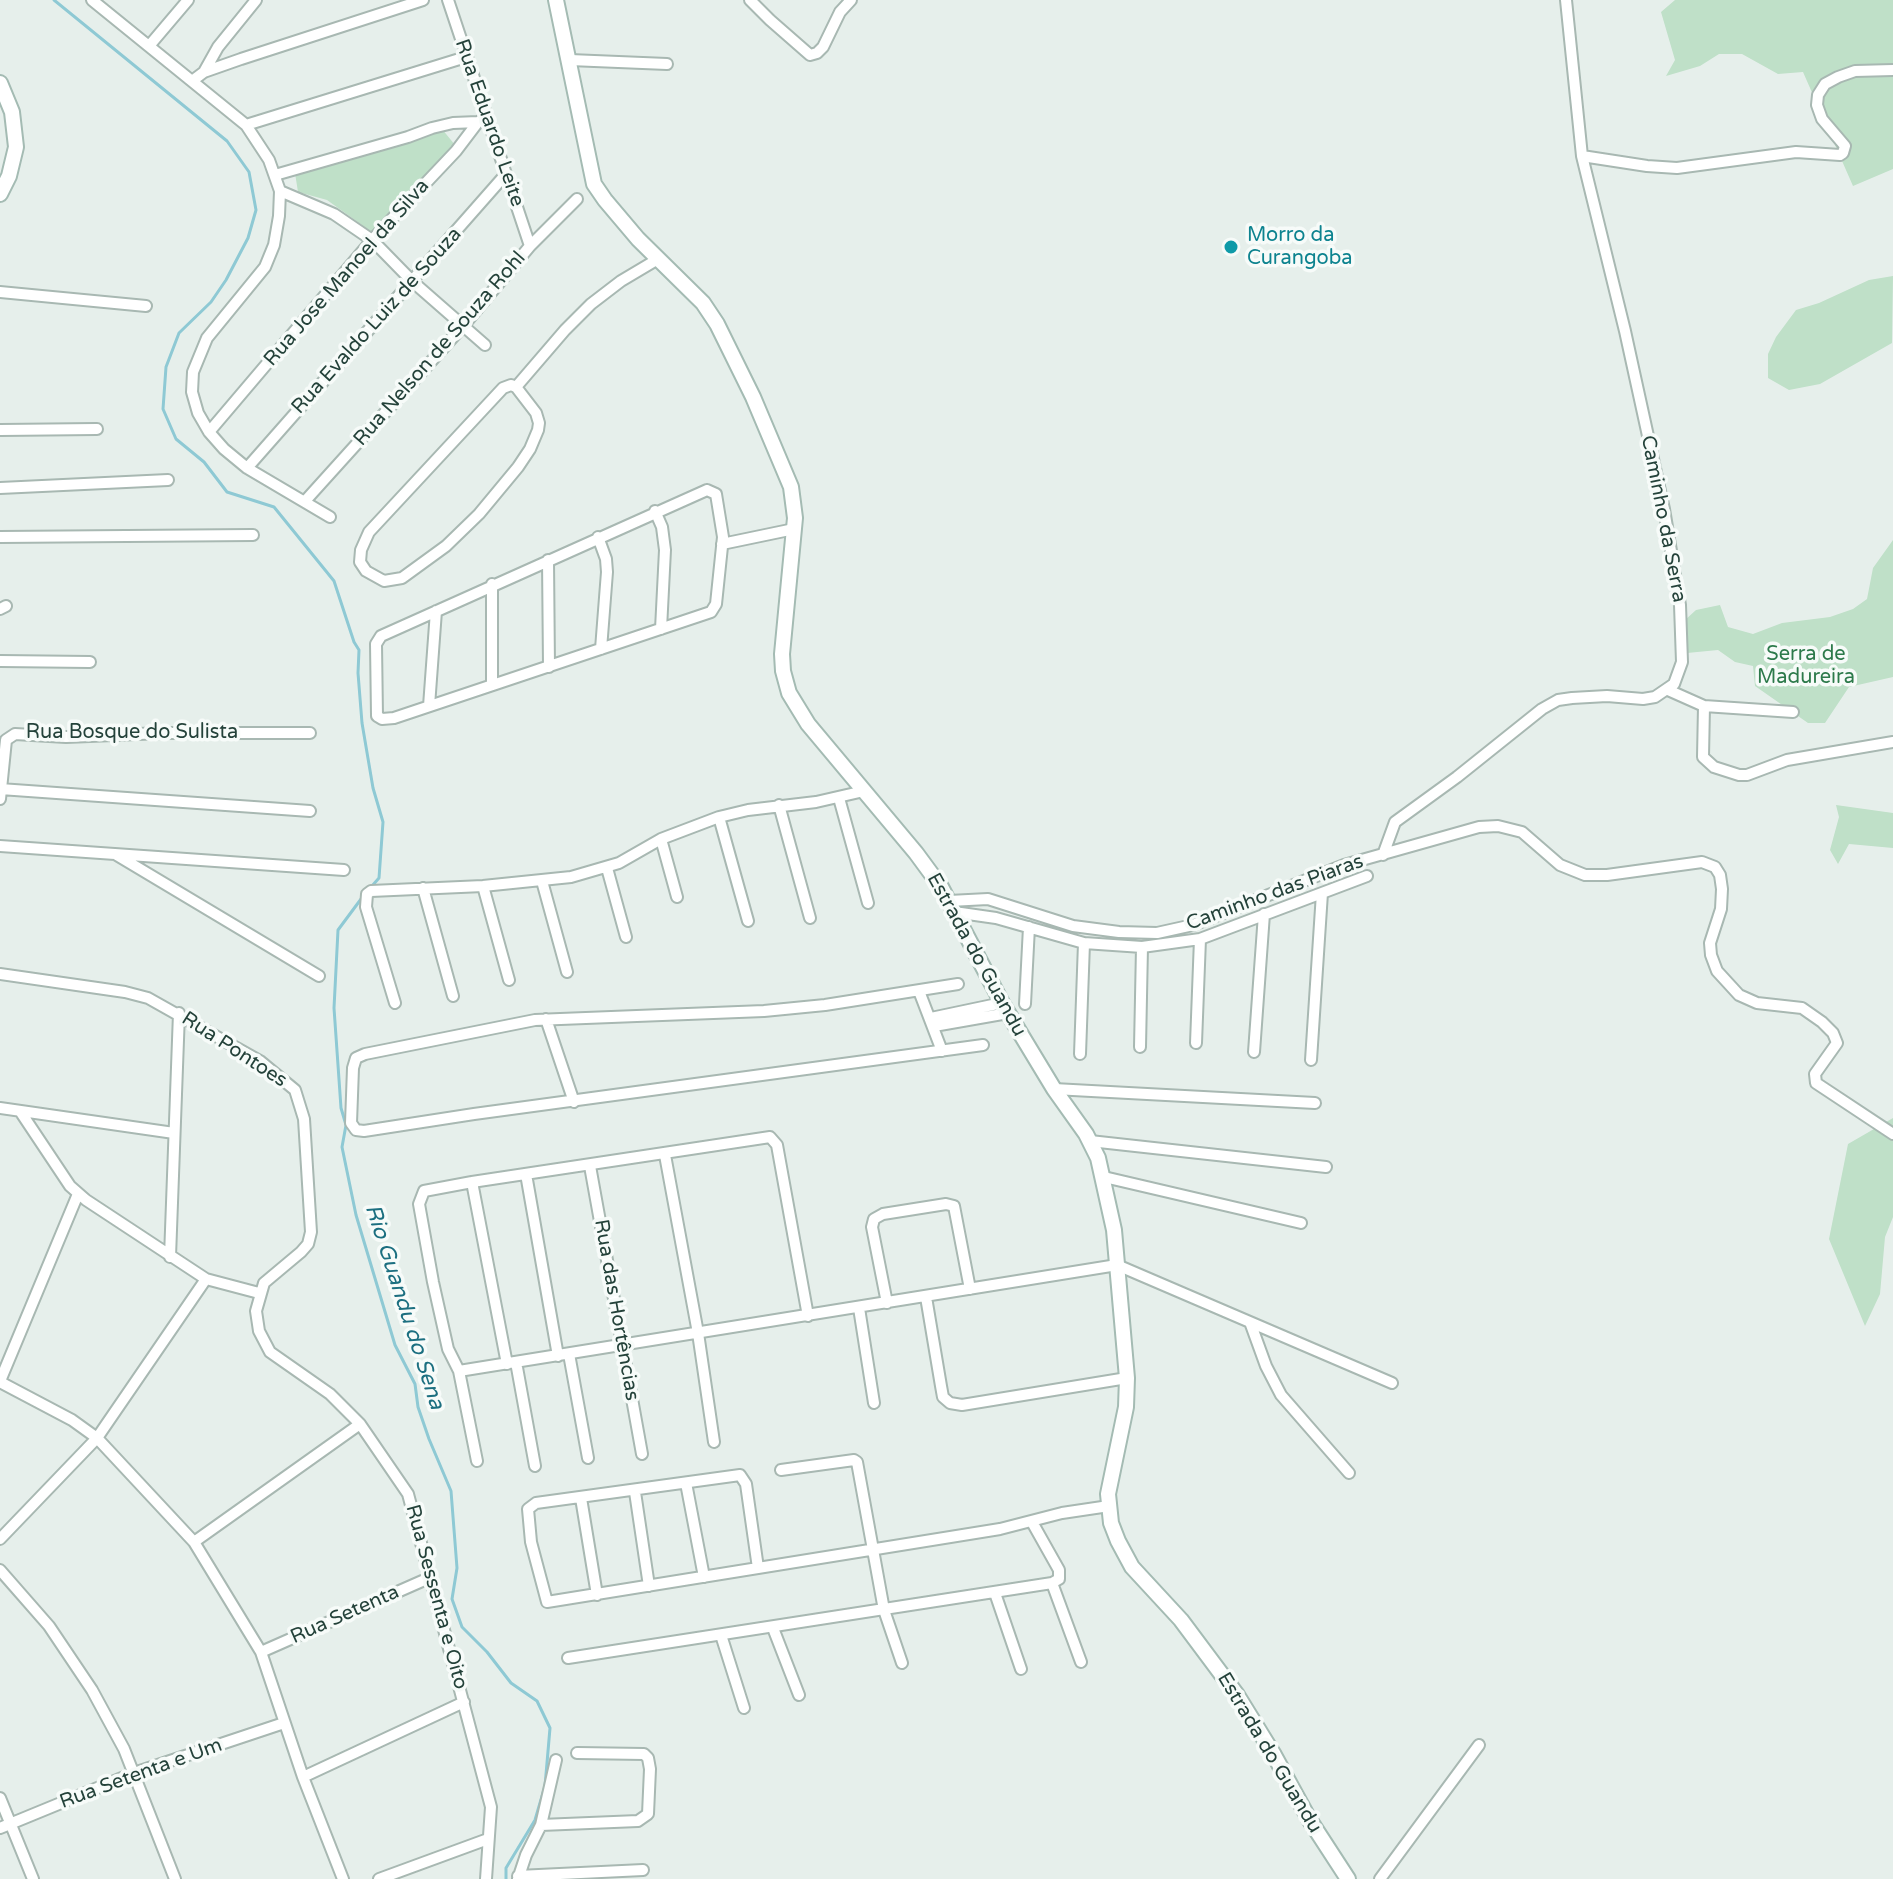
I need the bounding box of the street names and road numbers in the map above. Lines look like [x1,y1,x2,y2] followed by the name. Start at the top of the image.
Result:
[449,36,529,210] street label: Rua Eduardo Leite
[259,175,435,371] street label: Rua Jose Manoel da Silva
[287,223,467,419] street label: Rua Evaldo Luiz de Souza
[349,247,531,451] street label: Rua Nelson de Souza Rohl
[1635,434,1691,604] street label: Caminho da Serra
[26,721,238,745] street label: Rua Bosque do Sulista
[1183,850,1367,936] street label: Caminho das Piaras
[921,869,1031,1041] street label: Estrada do Guandu
[177,1007,291,1093] street label: Rua Pontoes
[588,1217,644,1403] street label: Rua das Hortências
[400,1502,472,1692] street label: Rua Sessenta e Oito
[287,1580,403,1650] street label: Rua Setenta
[1212,1668,1326,1838] street label: Estrada do Guandu
[57,1733,225,1815] street label: Rua Setenta e Um

